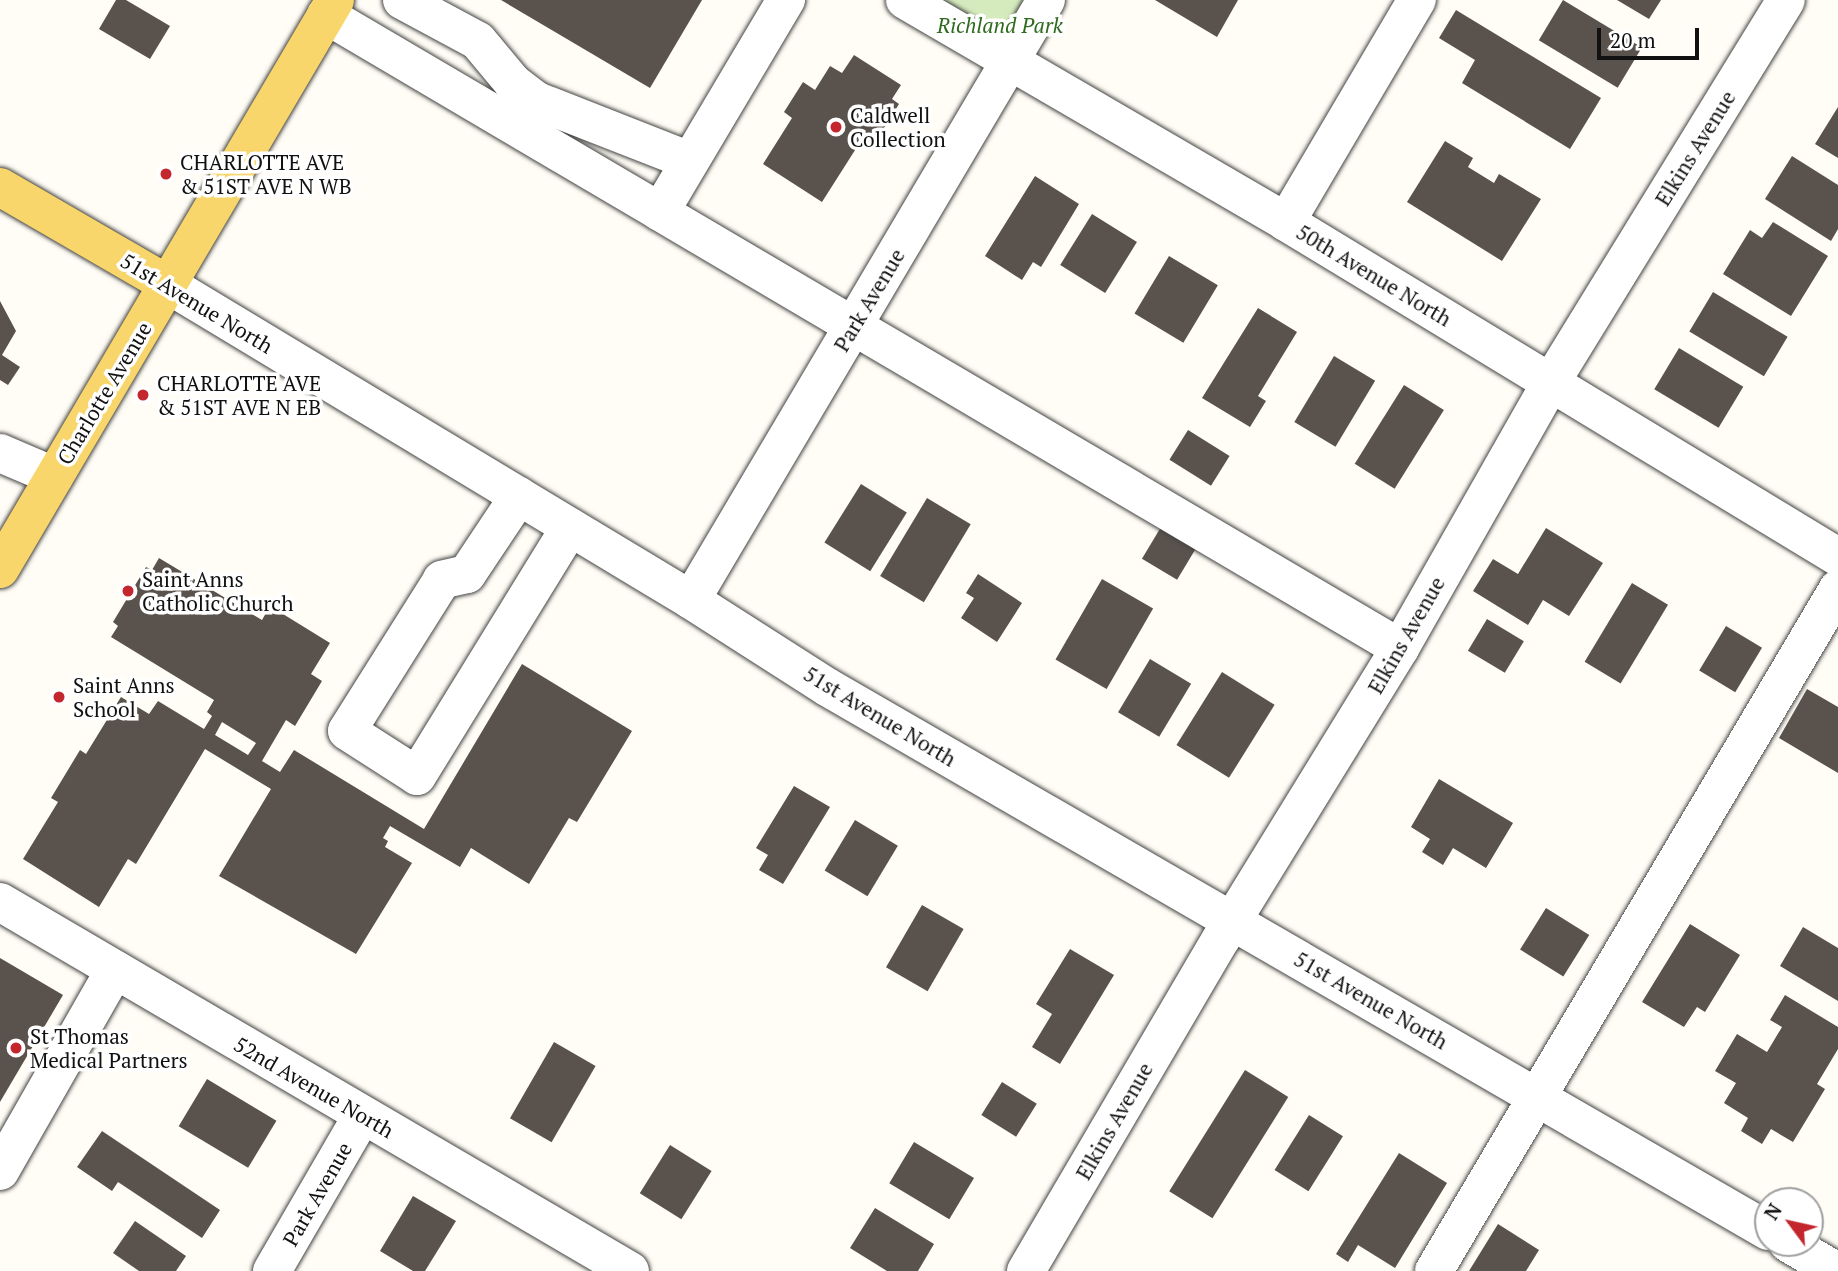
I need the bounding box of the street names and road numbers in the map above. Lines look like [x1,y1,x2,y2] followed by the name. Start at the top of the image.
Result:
[1650,86,1740,210] street label: Elkins Avenue
[1292,219,1456,331] street label: 50th Avenue North
[828,244,910,356] street label: Park Avenue
[116,248,278,358] street label: 51st Avenue North
[51,317,157,469] street label: Charlotte Avenue
[1362,572,1450,698] street label: Elkins Avenue
[799,661,961,771] street label: 51st Avenue North
[1290,946,1452,1054] street label: 51st Avenue North
[229,1031,399,1143] street label: 52nd Avenue North
[1070,1058,1158,1184] street label: Elkins Avenue
[277,1138,357,1250] street label: Park Avenue

